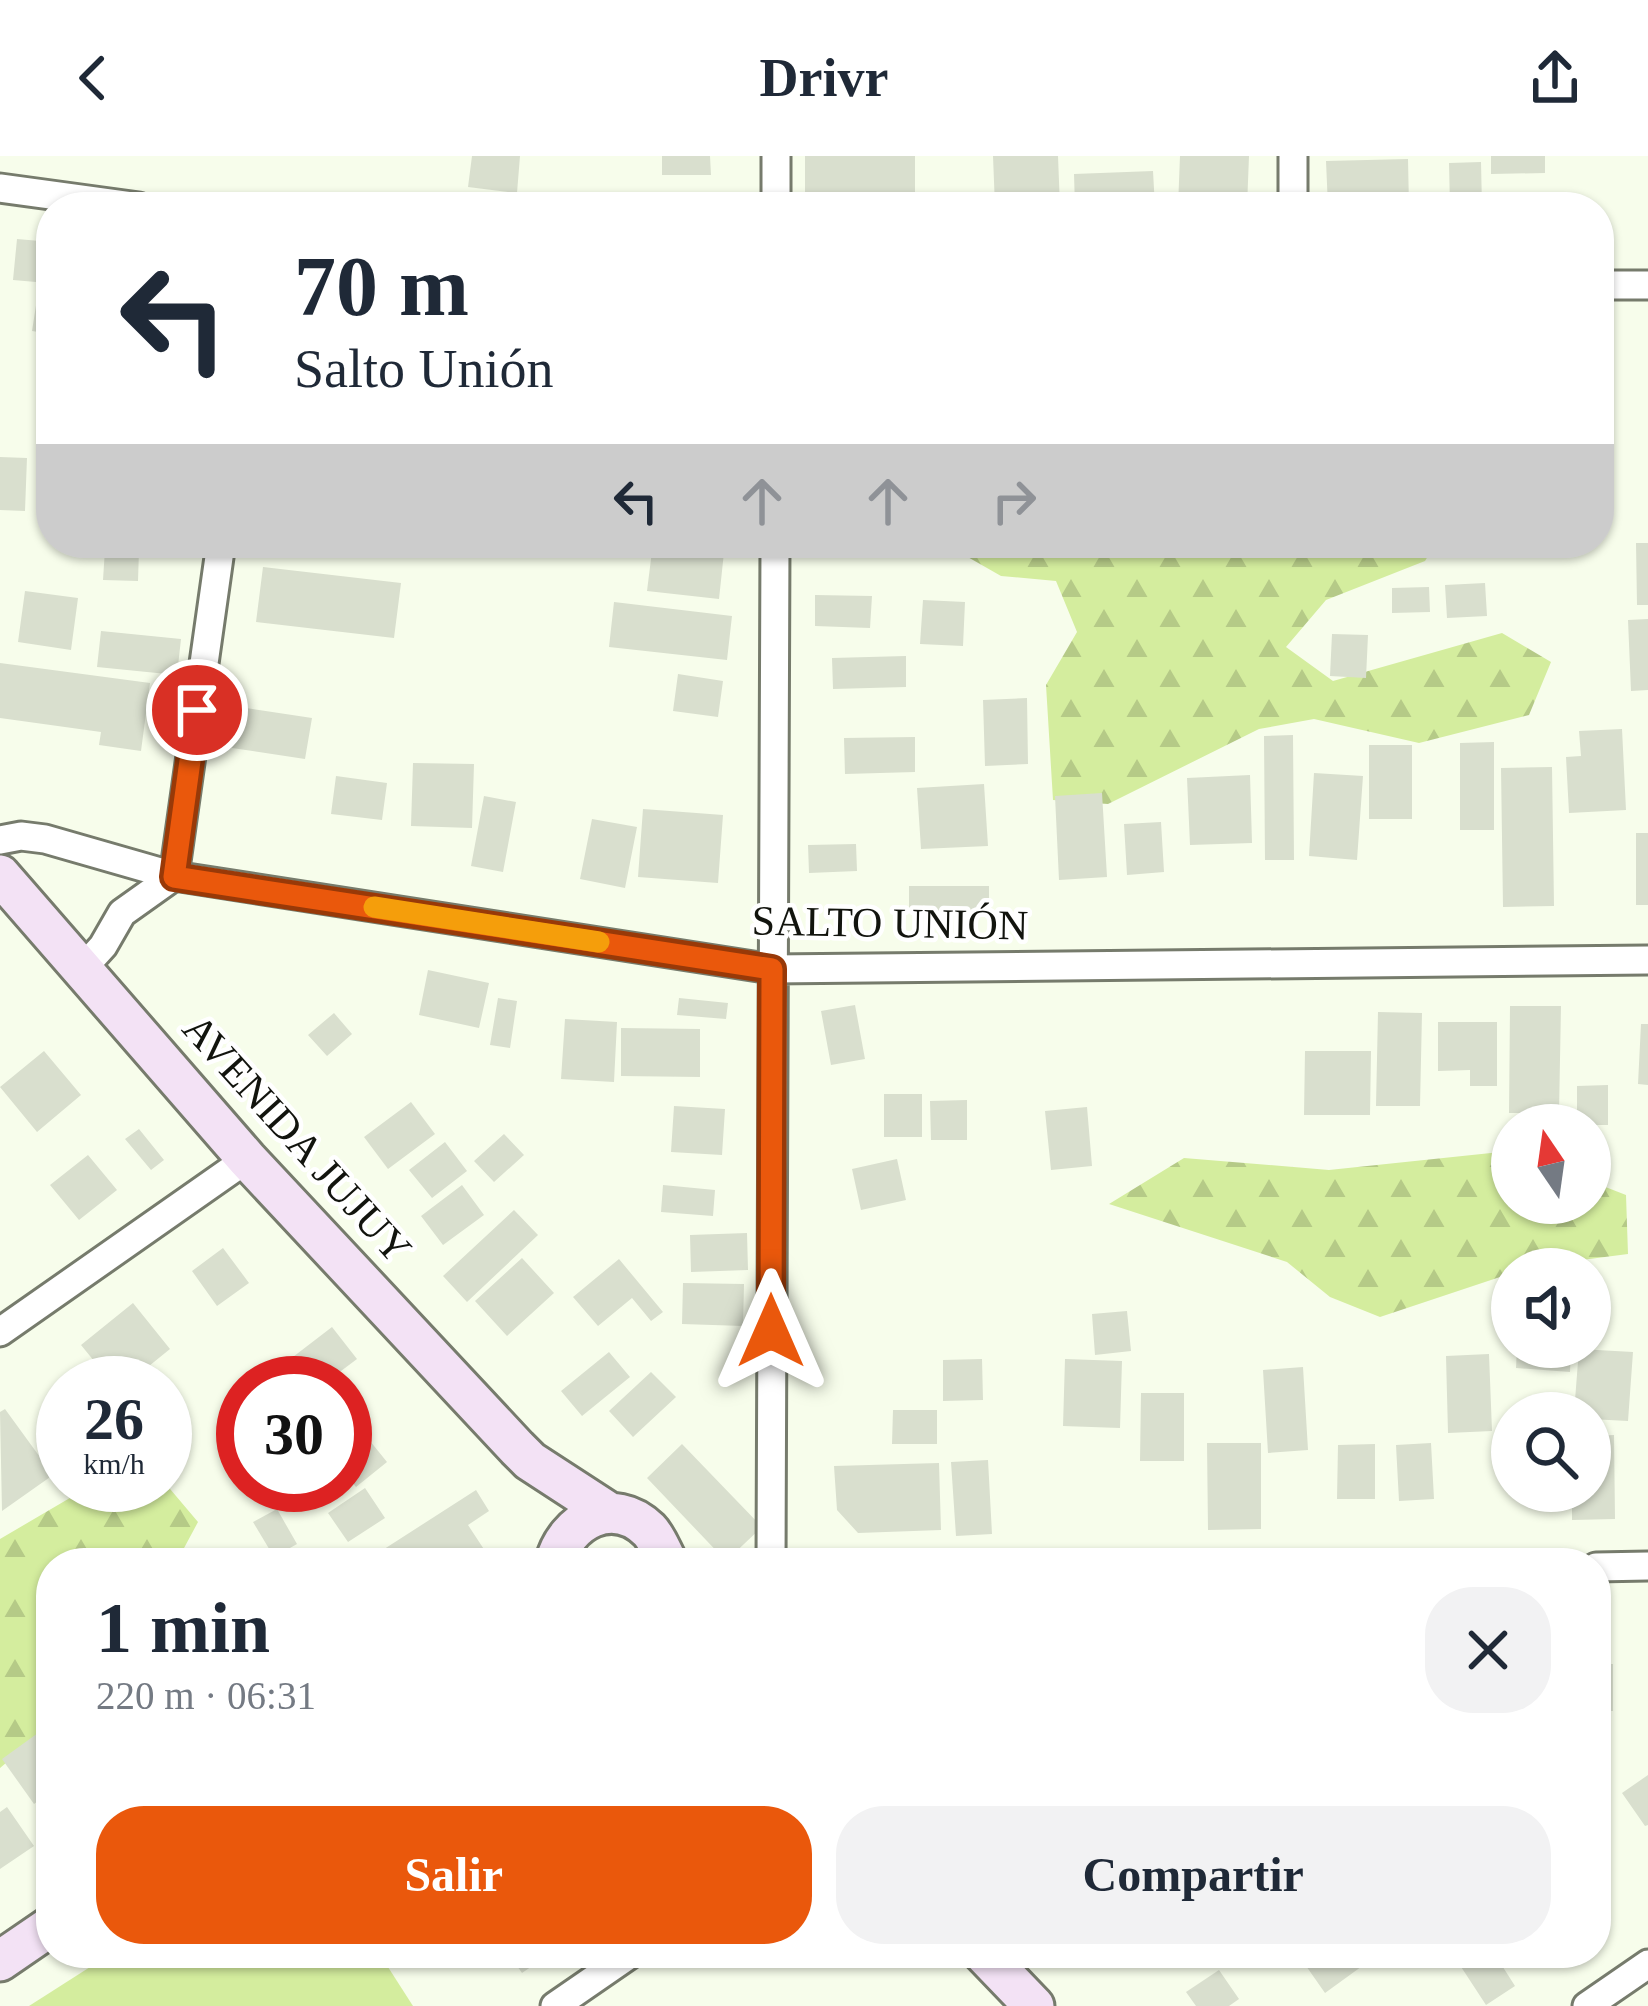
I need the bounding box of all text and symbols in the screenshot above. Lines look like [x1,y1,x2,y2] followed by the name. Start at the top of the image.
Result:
[60,45,126,111] icon: back
[1522,45,1588,111] icon: share
[760,48,888,108] text: Drivr
[96,240,252,396] icon: left
[294,240,469,333] text: 70 m
[294,339,554,399] text: Salto Unión
[603,468,669,534] icon: left
[729,468,795,534] icon: ahead
[855,468,921,534] icon: ahead
[981,468,1047,534] icon: right
[146,659,248,761] pin
[164,677,230,743] icon: arrive
[751,898,1029,948] street label: SALTO UNIÓN
[174,1005,421,1272] street label: AVENIDA JUJUY
[1491,1104,1611,1224] north arrow
[1491,1104,1611,1512] map controls
[1491,1248,1611,1368] button: sound
[708,1268,834,1394] position arrow
[216,1356,372,1512] speed limit sign: 30
[84,1386,144,1452] text: 26
[1491,1392,1611,1512] button: search
[83,1447,145,1480] text: km/h
[1425,1587,1551,1713] button: close
[96,1588,270,1668] text: 1 min
[96,1674,316,1717] text: 220 m · 06:31
[96,1806,812,1944] button: Salir
[836,1806,1551,1944] button: Compartir

